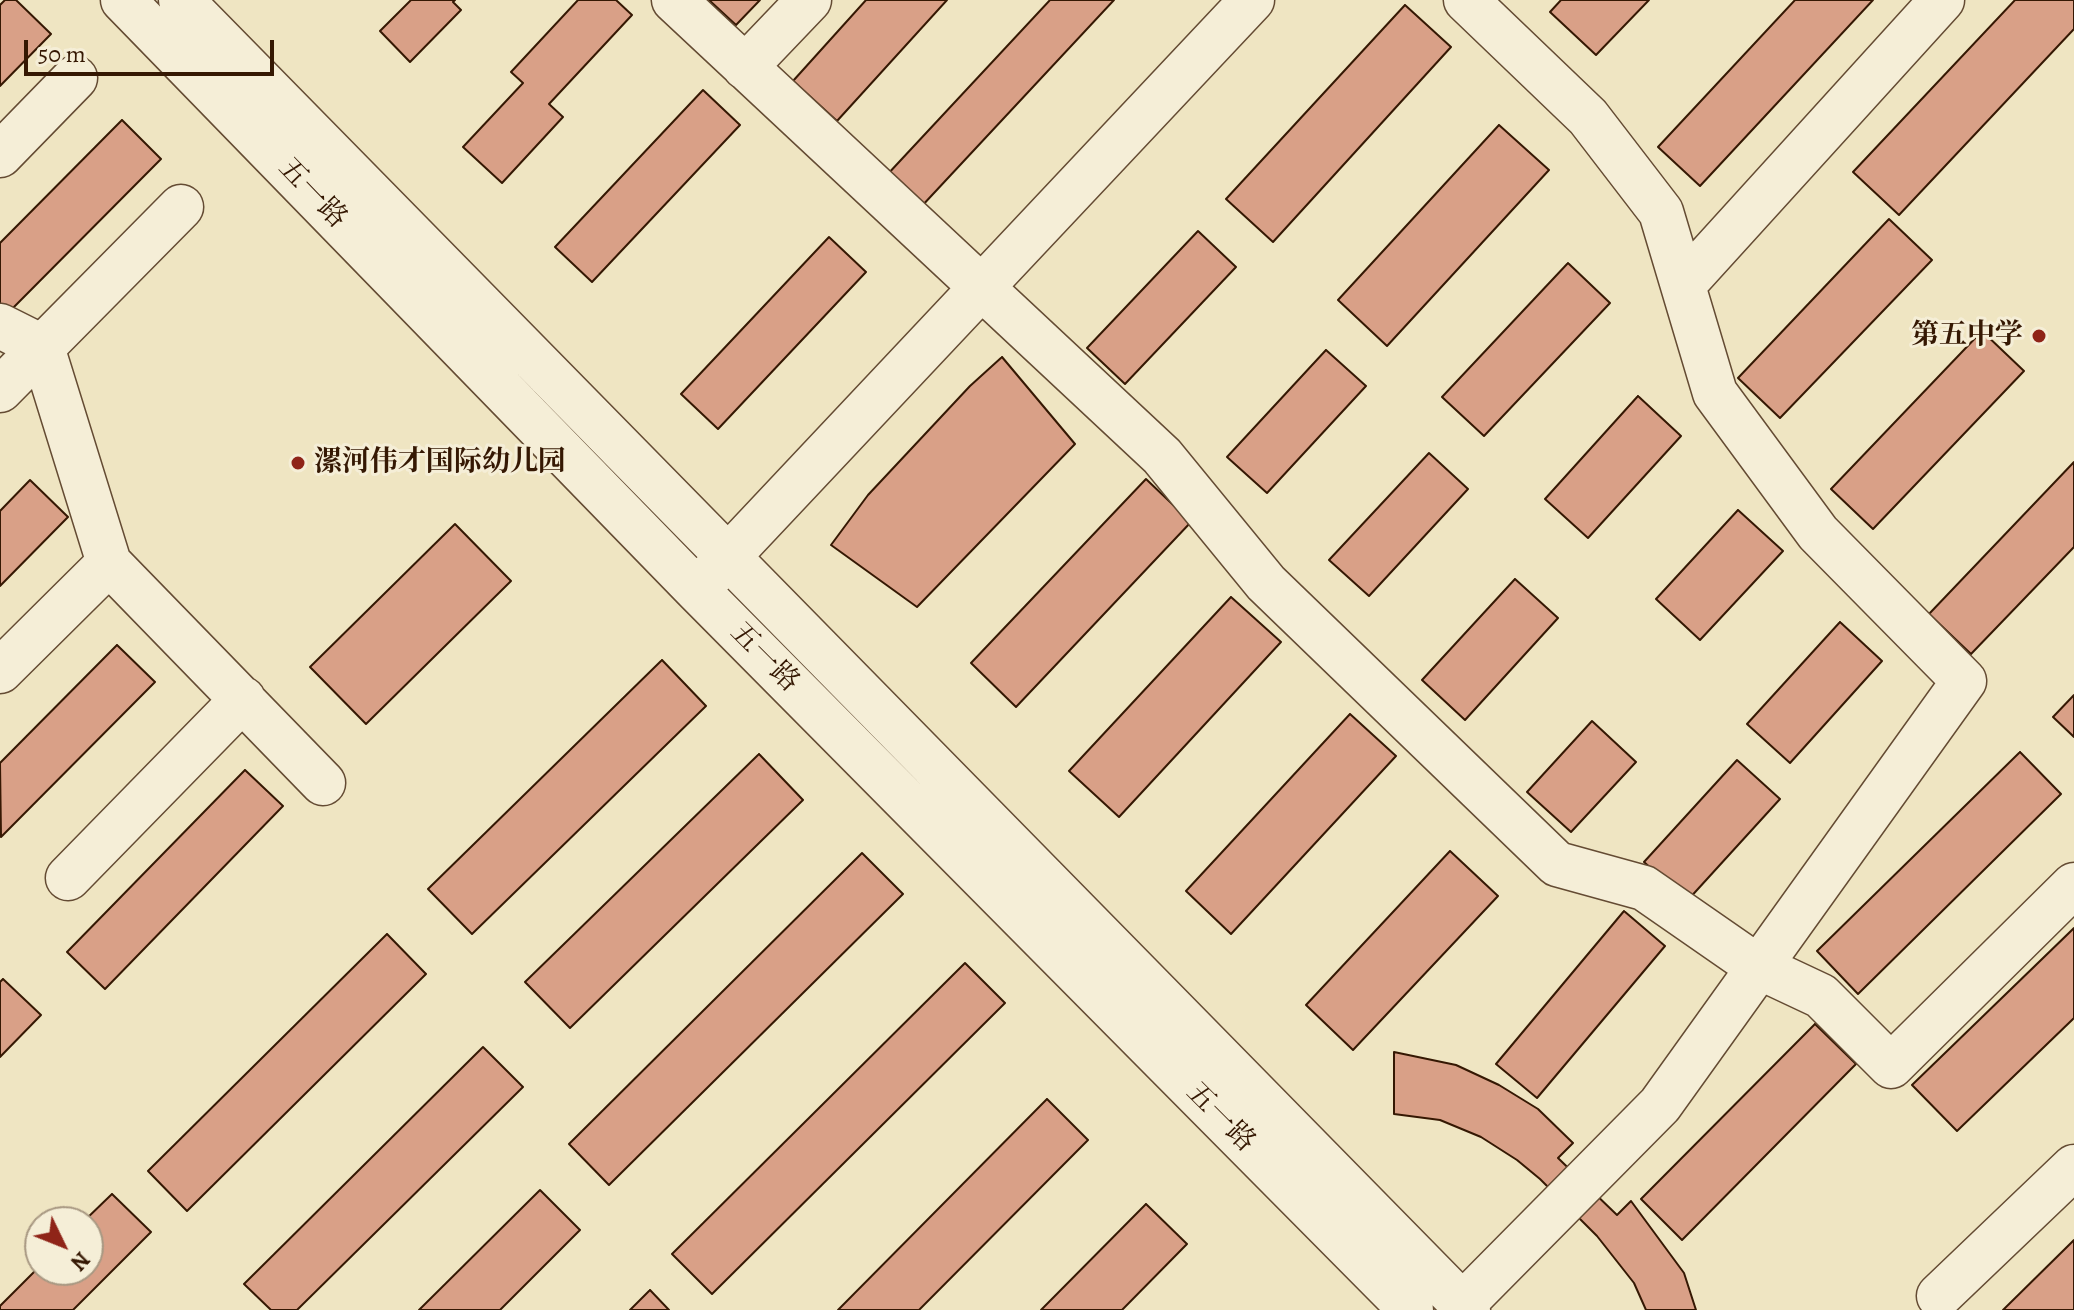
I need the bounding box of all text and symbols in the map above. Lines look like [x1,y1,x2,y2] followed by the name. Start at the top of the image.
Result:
[28,24,278,74] scale bar
[38,38,86,70] text: 50 m
[271,152,353,236] street label: 五一路
[1911,319,2023,353] place label: 第五中学
[2030,327,2048,345] marker: 第五中学
[314,446,566,480] place label: 漯河伟才国际幼儿园
[289,454,307,472] marker: 漯河伟才国际幼儿园
[722,616,806,700] street label: 五一路
[1178,1076,1262,1160] street label: 五一路
[24,1206,104,1286] north arrow
[64,1245,97,1277] text: N

